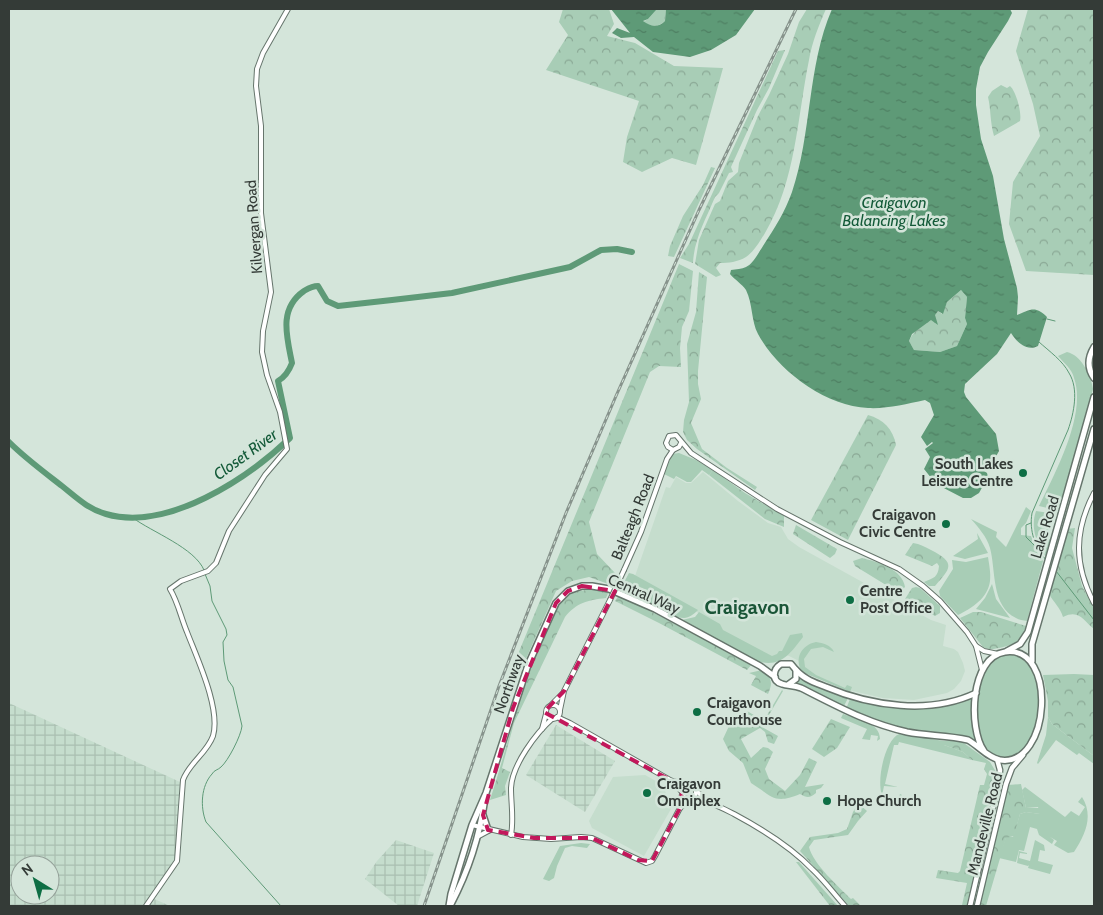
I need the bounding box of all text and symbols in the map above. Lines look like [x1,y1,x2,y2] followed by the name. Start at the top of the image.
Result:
[242,179,266,275] street label: Kilvergan Road
[842,193,946,230] water label: Craigavon Balancing Lakes
[210,424,282,484] water label: Closet River
[921,455,1013,490] place label: South Lakes Leisure Centre
[1017,467,1029,479] marker: South Lakes Leisure Centre
[608,471,658,563] street label: Balteagh Road
[1027,493,1063,561] street label: Lake Road
[859,506,936,541] place label: Craigavon Civic Centre
[940,518,952,530] marker: Craigavon Civic Centre
[605,570,683,618] street label: Central Way
[860,582,932,617] place label: Centre Post Office
[844,594,856,606] marker: Centre Post Office
[704,595,790,619] district label: Craigavon
[490,652,528,716] street label: Northway
[707,694,782,729] place label: Craigavon Courthouse
[691,706,703,718] marker: Craigavon Courthouse
[964,771,1006,877] street label: Mandeville Road
[657,775,721,810] place label: Craigavon Omniplex
[641,787,653,799] marker: Craigavon Omniplex
[837,792,922,810] place label: Hope Church
[821,795,833,807] marker: Hope Church
[10,855,60,905] north arrow
[18,859,37,880] text: N

